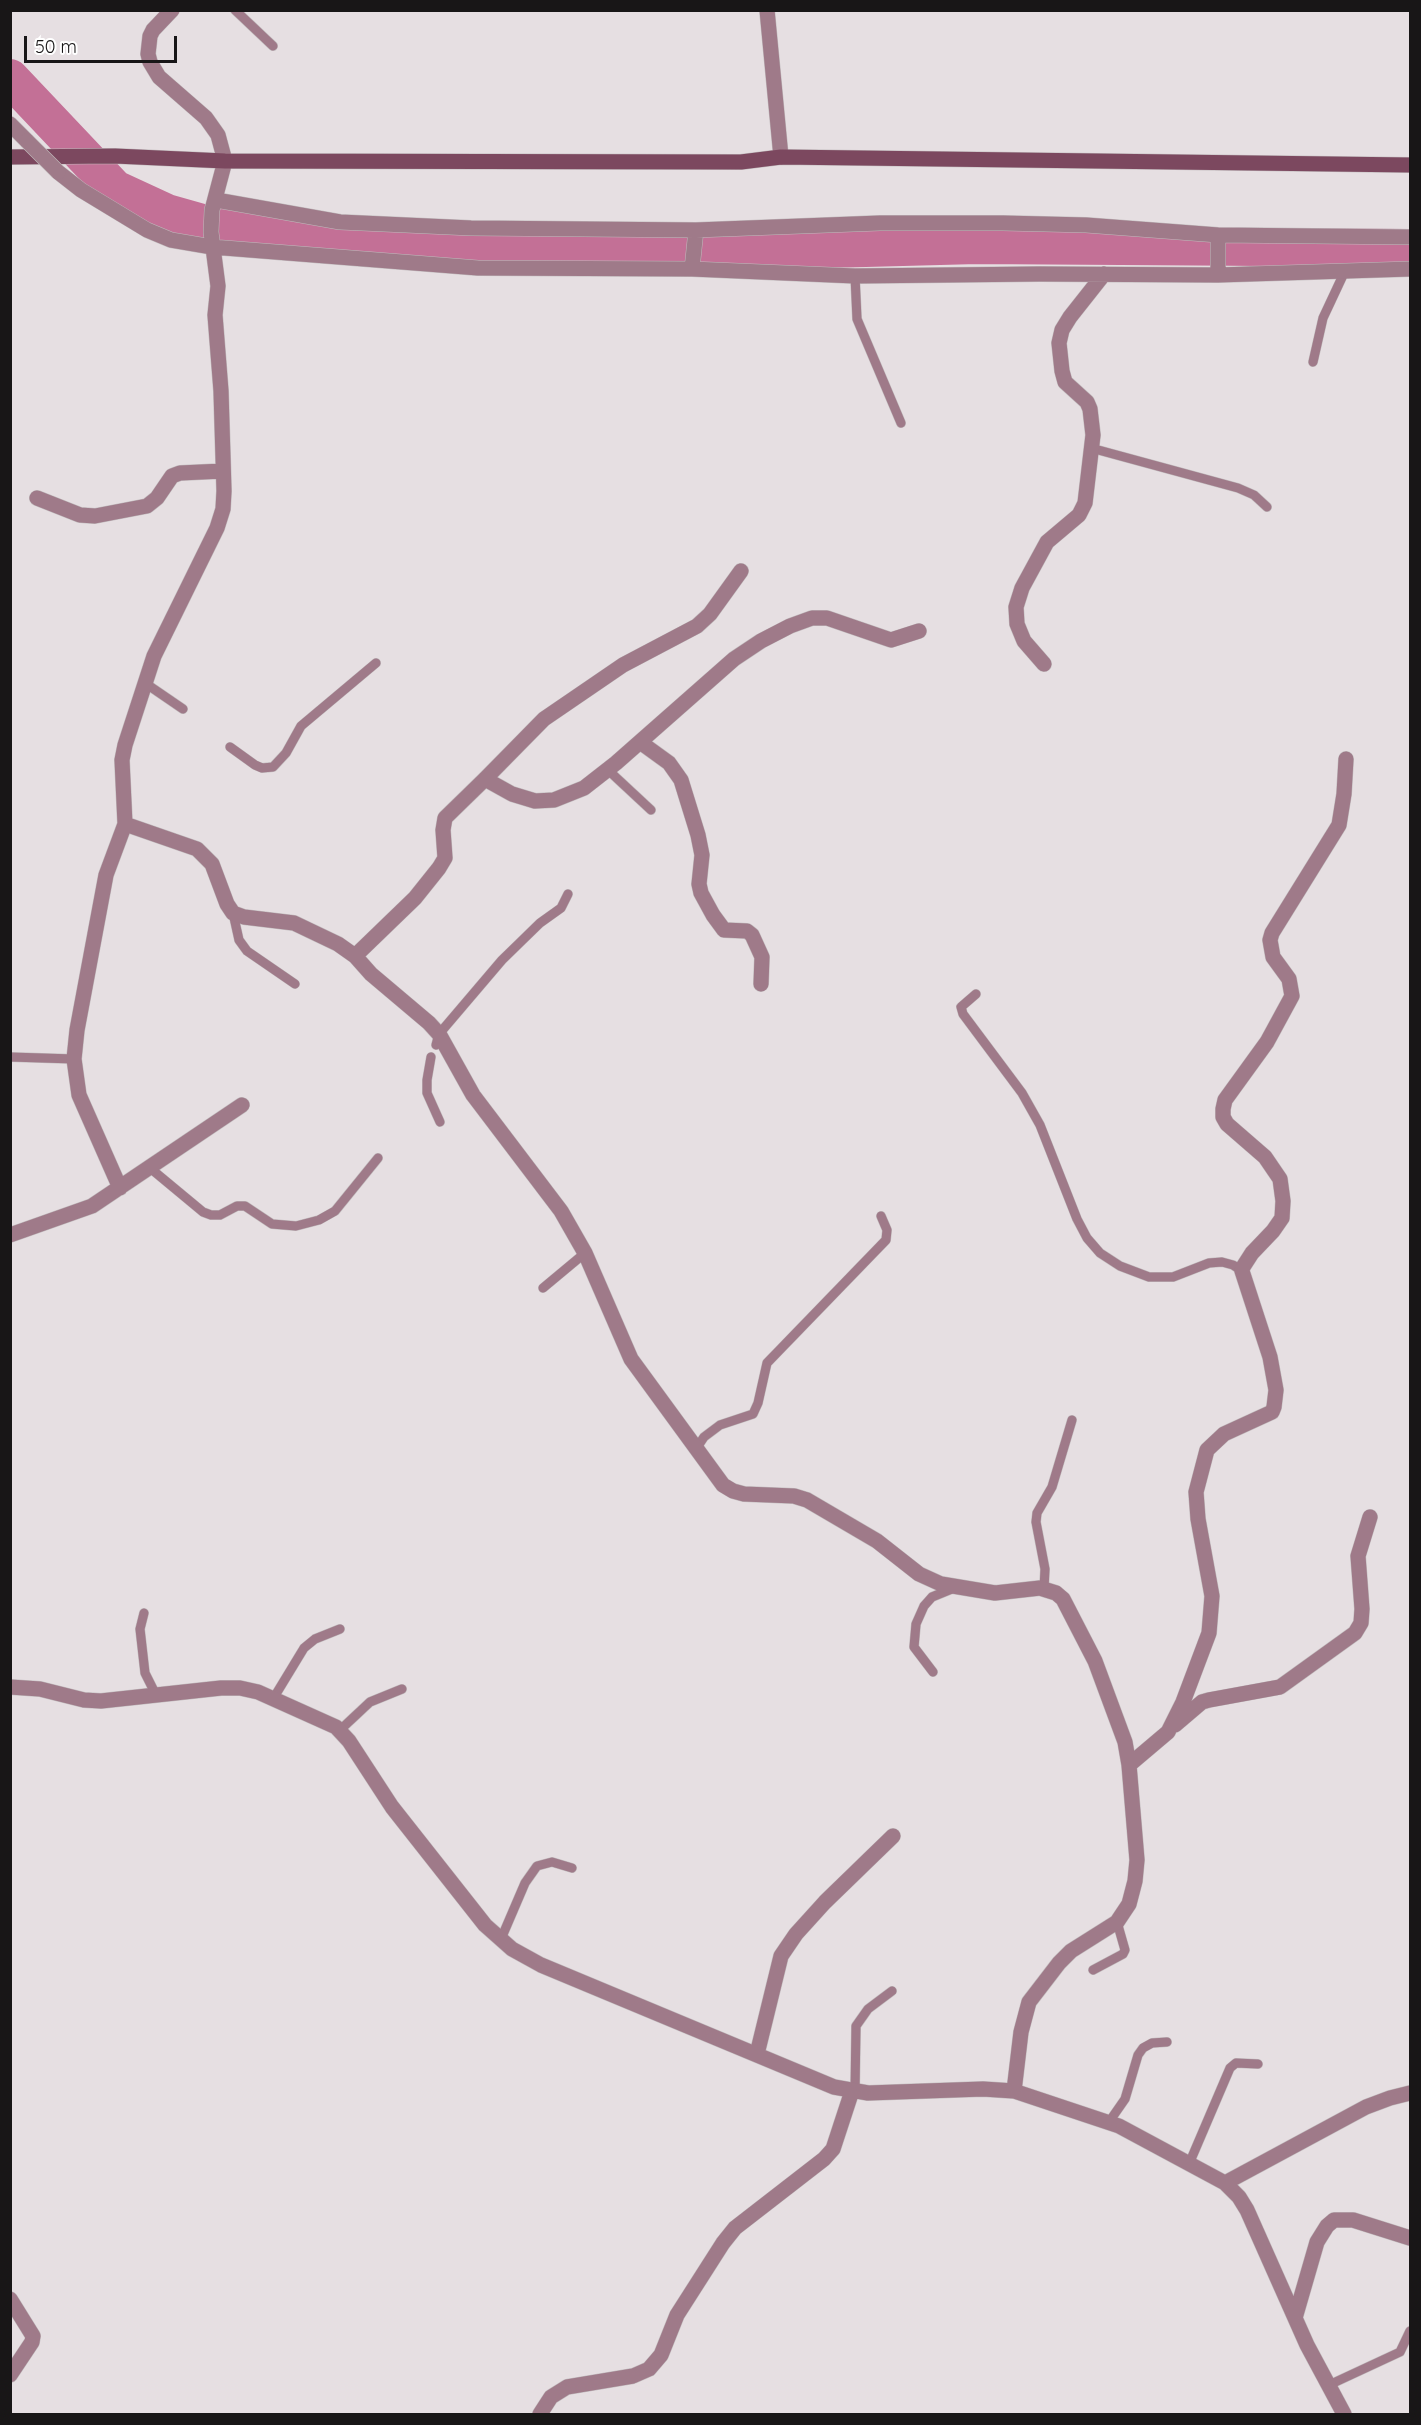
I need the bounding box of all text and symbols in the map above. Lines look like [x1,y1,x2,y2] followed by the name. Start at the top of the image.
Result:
[27,24,180,62] scale bar
[35,35,77,58] text: 50 m

